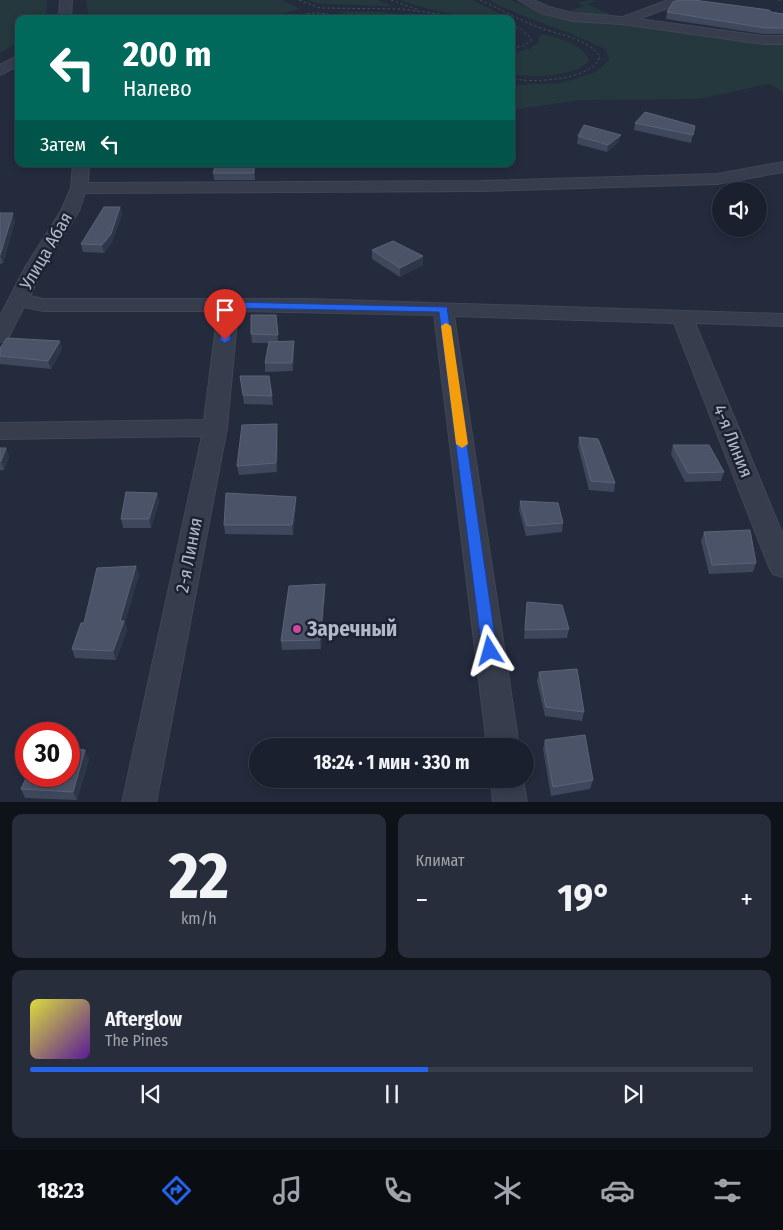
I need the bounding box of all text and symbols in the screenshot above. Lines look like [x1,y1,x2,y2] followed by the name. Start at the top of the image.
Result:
[123,33,211,75] text: 200 m
[40,35,105,100] icon: left
[123,75,192,102] text: Налево
[96,130,124,158] icon: left
[40,133,86,156] text: Затем
[712,182,767,237] map controls
[712,182,767,237] button: sound
[15,208,77,295] street label: Улица Абая
[204,289,246,340] pin
[211,296,239,324] icon: arrive
[708,401,758,481] street label: 4-я Линия
[171,516,207,594] street label: 2-я Линия
[306,616,397,642] place label: Заречный
[291,623,303,635] marker: Заречный
[463,624,515,676] position arrow
[15,722,80,787] speed limit sign: 30
[314,751,469,774] text: 18:24 · 1 мин · 330 m
[169,837,229,915] text: 22
[416,851,465,870] text: Климат
[557,875,611,921] text: 19°
[416,883,428,916] text: −
[740,883,753,916] text: +
[181,909,217,928] text: km/h
[105,1008,182,1031] text: Afterglow
[105,1031,168,1050] text: The Pines
[137,1080,165,1108] icon: previous
[378,1080,406,1108] icon: pause
[619,1080,647,1108] icon: next
[159,1173,194,1208] icon: directions
[270,1173,305,1208] icon: music
[380,1173,415,1208] icon: phone
[490,1173,525,1208] icon: climate
[600,1173,635,1208] icon: car
[710,1173,745,1208] icon: filters
[38,1177,84,1204] text: 18:23

